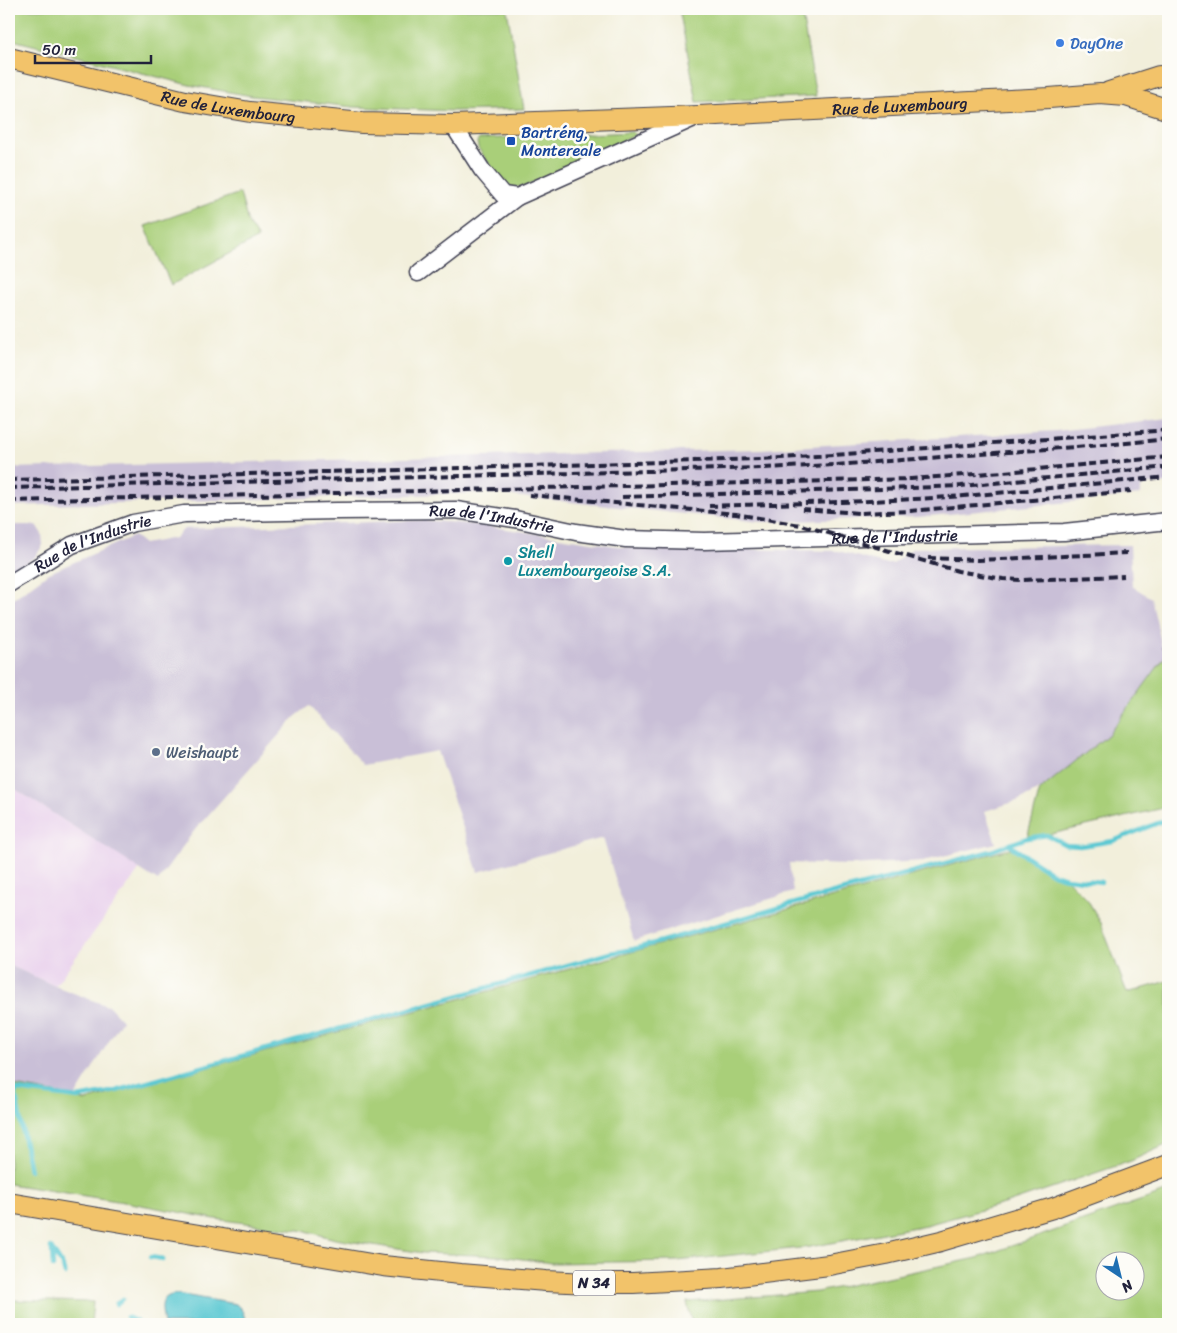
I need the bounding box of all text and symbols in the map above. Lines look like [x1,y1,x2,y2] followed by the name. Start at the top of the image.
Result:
[1070,29,1123,58] place label: DayOne
[35,32,151,64] scale bar
[42,37,77,63] text: 50 m
[1054,37,1066,49] marker: DayOne
[158,82,297,131] street label: Rue de Luxembourg
[831,88,968,124] street label: Rue de Luxembourg
[521,118,601,165] place label: Bartréng, Montereale
[505,135,517,147] marker: Bartréng, Montereale
[429,496,557,542] street label: Rue de l'Industrie
[28,506,154,580] street label: Rue de l'Industrie
[831,521,958,553] street label: Rue de l'Industrie
[518,538,672,585] place label: Shell Luxembourgeoise S.A.
[502,555,514,567] marker: Shell Luxembourgeoise S.A.
[166,738,239,767] place label: Weishaupt
[150,746,162,758] marker: Weishaupt
[1094,1250,1144,1300] north arrow
[573,1270,615,1296] road number: N 34
[1116,1273,1139,1299] text: N

